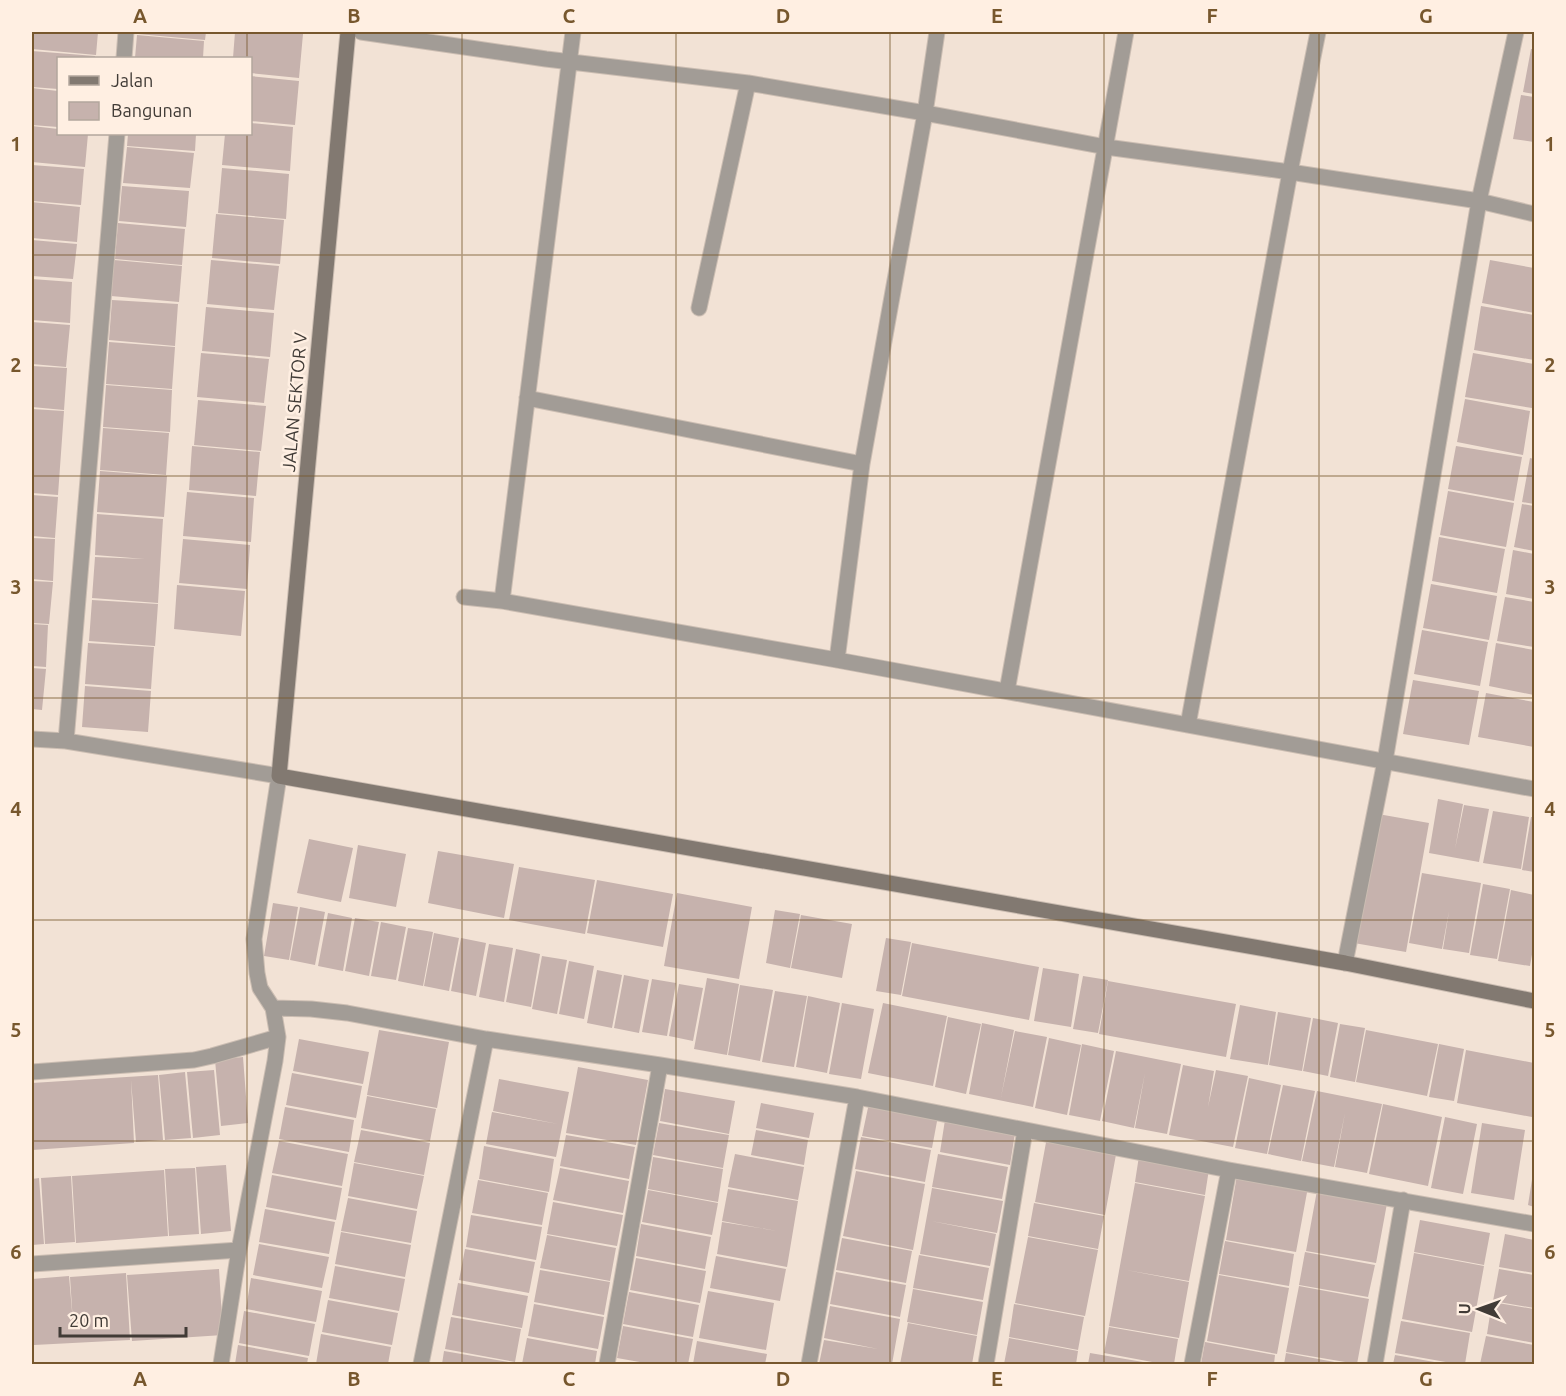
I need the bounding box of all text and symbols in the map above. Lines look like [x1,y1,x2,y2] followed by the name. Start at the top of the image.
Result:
[133,4,147,27] text: A
[347,4,361,27] text: B
[563,4,576,27] text: C
[776,4,790,27] text: D
[991,4,1003,27] text: E
[1206,4,1218,27] text: F
[1419,4,1433,27] text: G
[57,57,252,135] legend
[111,70,153,90] text: Jalan
[111,100,192,120] text: Bangunan
[10,132,22,155] text: 1
[1544,132,1556,155] text: 1
[278,331,310,473] street label: JALAN SEKTOR V
[10,353,22,376] text: 2
[1544,353,1556,376] text: 2
[10,575,22,598] text: 3
[1544,575,1556,598] text: 3
[10,797,22,820] text: 4
[1544,797,1556,820] text: 4
[10,1018,22,1041] text: 5
[1544,1018,1556,1041] text: 5
[10,1240,22,1263] text: 6
[1544,1240,1556,1263] text: 6
[1449,1279,1509,1339] north arrow
[60,1300,186,1338] scale bar
[1455,1303,1473,1315] text: U
[69,1310,109,1330] text: 20 m
[133,1367,147,1390] text: A
[347,1367,361,1390] text: B
[563,1367,576,1390] text: C
[776,1367,790,1390] text: D
[991,1367,1003,1390] text: E
[1206,1367,1218,1390] text: F
[1419,1367,1433,1390] text: G

